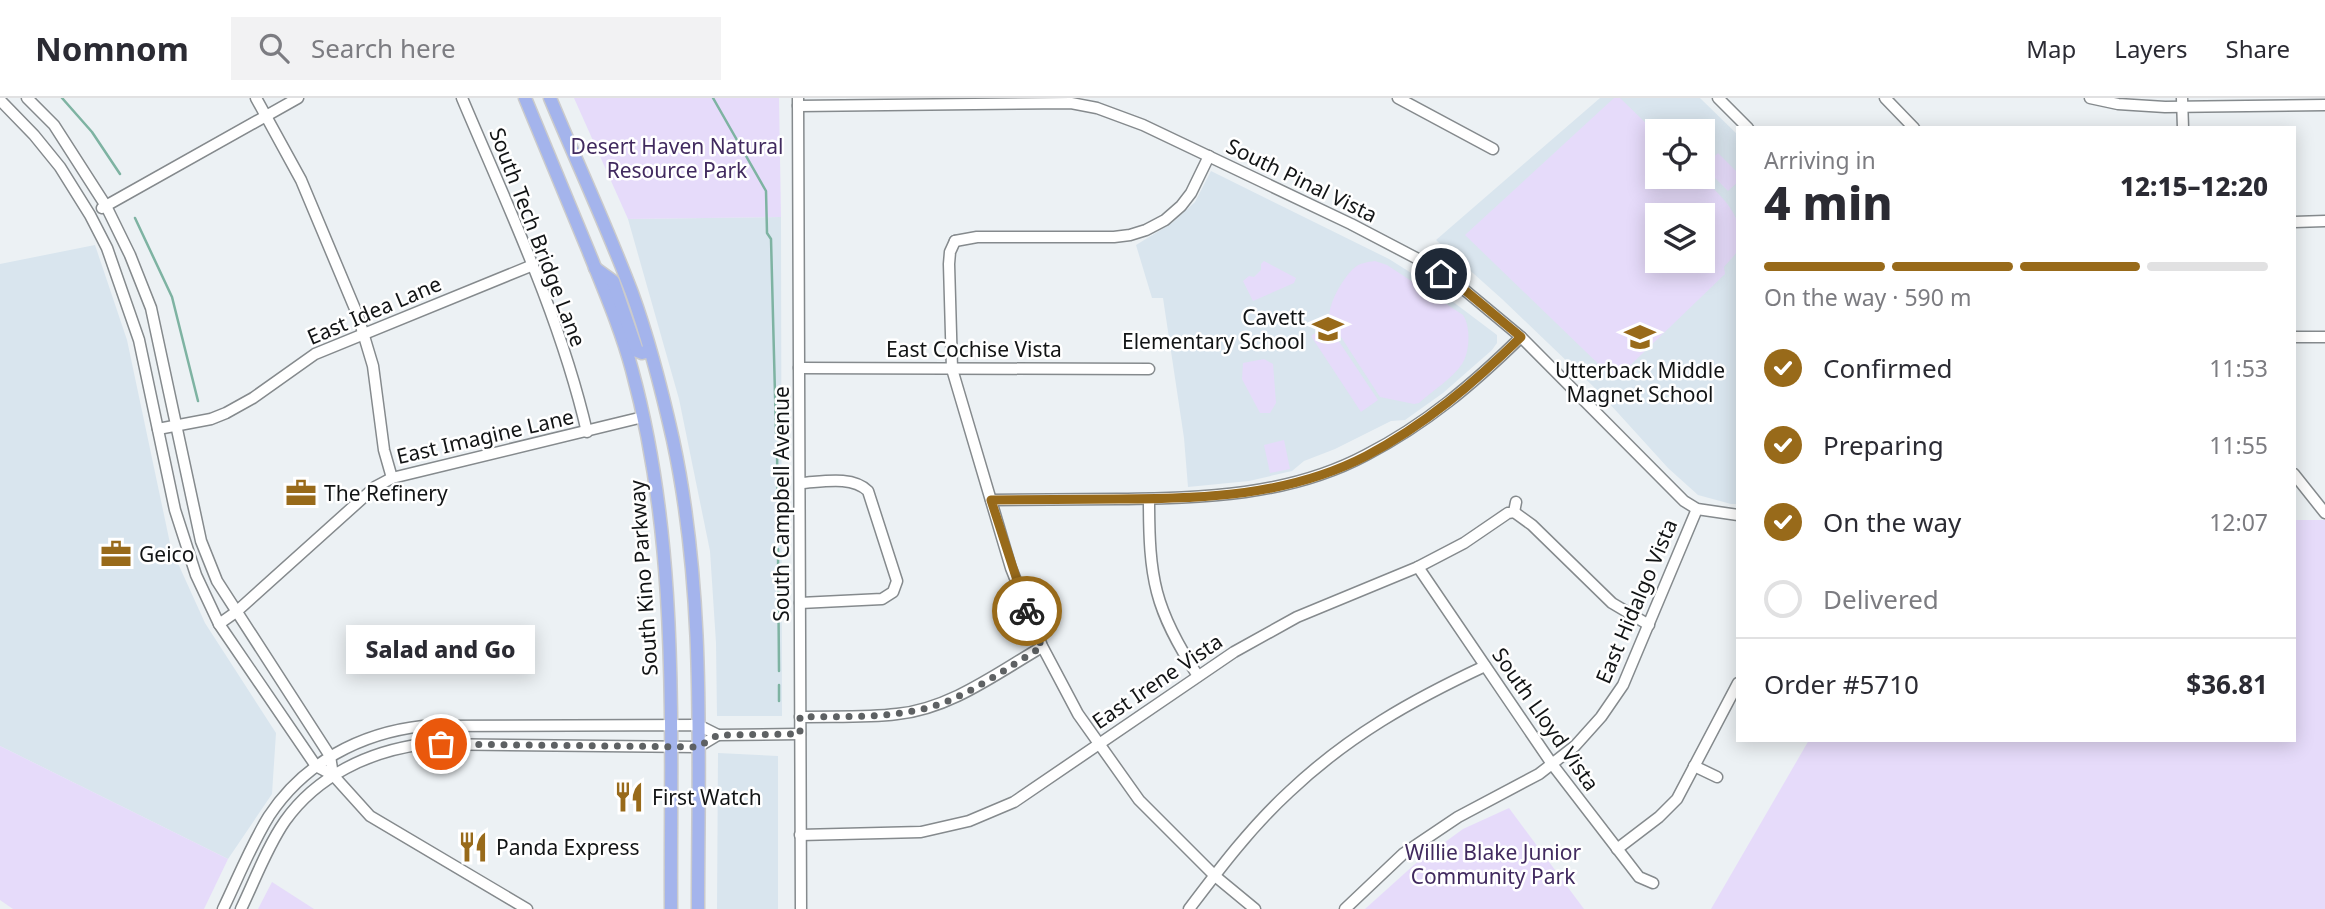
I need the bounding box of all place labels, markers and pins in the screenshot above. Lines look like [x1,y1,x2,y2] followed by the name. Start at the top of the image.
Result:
[1411,244,1471,304] pin
[1122,303,1305,355] place label: Cavett Elementary School
[1311,312,1345,346] school or university icon: Cavett Elementary School
[1623,320,1657,354] school or university icon: Utterback Middle Magnet School
[1555,356,1725,408] place label: Utterback Middle Magnet School
[284,476,318,510] office icon: The Refinery
[324,479,448,507] place label: The Refinery
[99,537,133,571] office icon: Geico
[139,540,194,568] place label: Geico
[346,625,536,674] callout: Salad and Go
[411,714,471,774] pin
[612,780,646,814] restaurant icon: First Watch
[652,783,762,811] place label: First Watch
[456,830,490,864] restaurant icon: Panda Express
[496,833,640,861] place label: Panda Express

